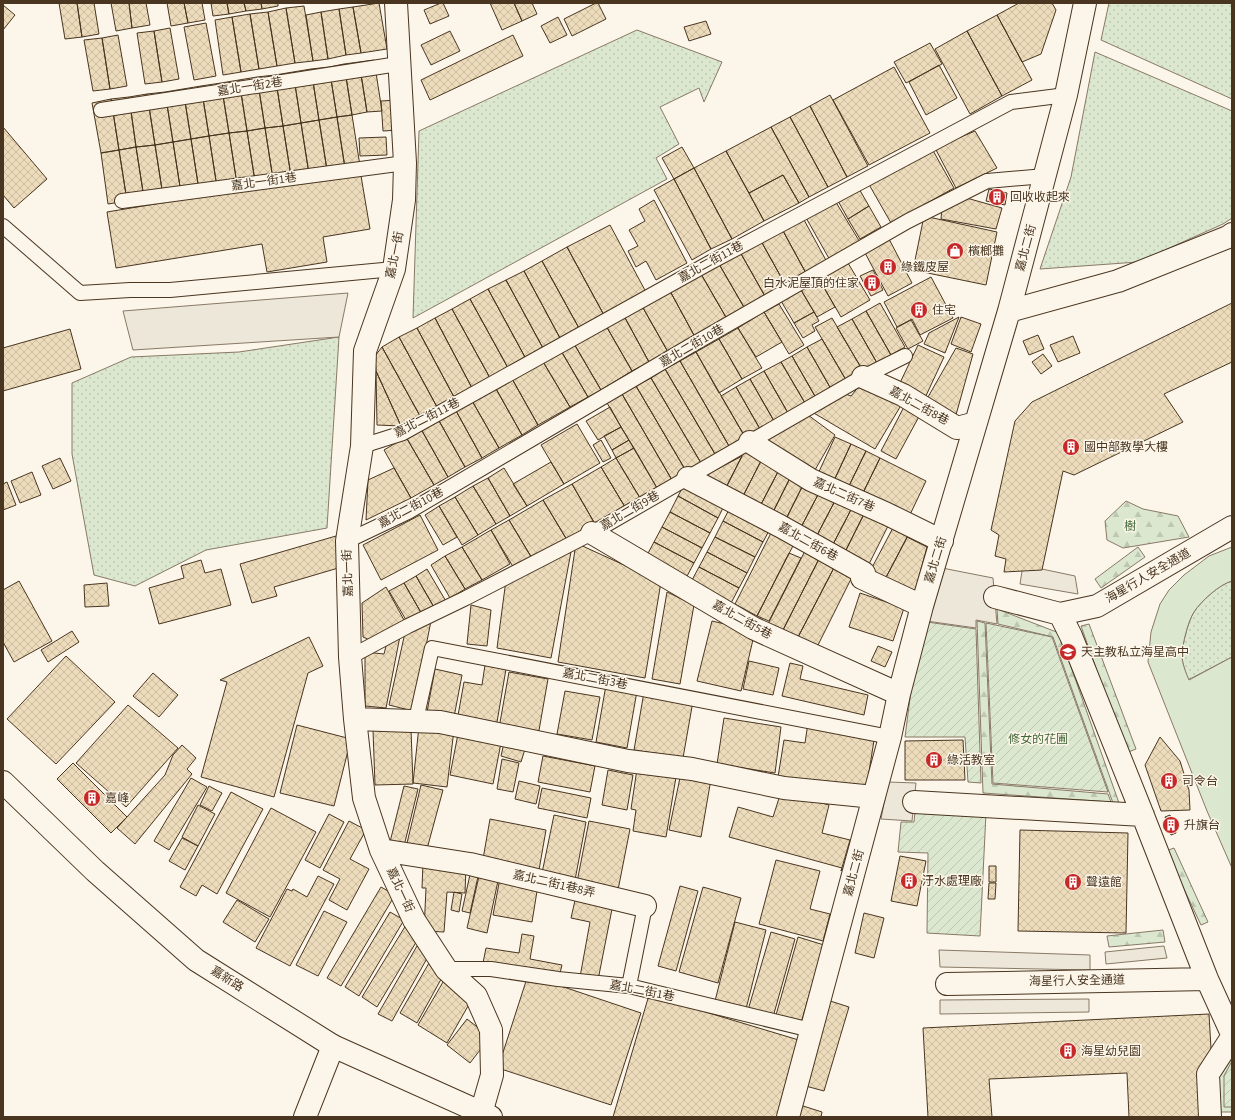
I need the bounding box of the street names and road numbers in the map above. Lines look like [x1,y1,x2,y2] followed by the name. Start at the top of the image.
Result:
[216,73,284,101] street label: 嘉北一街2巷
[230,169,298,195] street label: 嘉北一街1巷
[1012,223,1040,273] street label: 嘉北二街
[382,230,408,280] street label: 嘉北一街
[675,237,747,287] street label: 嘉北二街11巷
[657,321,727,371] street label: 嘉北二街10巷
[886,383,952,429] street label: 嘉北二街8巷
[391,394,463,442] street label: 嘉北二街11巷
[810,474,878,516] street label: 嘉北二街7巷
[375,484,447,532] street label: 嘉北二街10巷
[597,487,663,535] street label: 嘉北二街9巷
[775,519,841,565] street label: 嘉北二街6巷
[921,535,951,585] street label: 嘉北二街
[1102,545,1194,607] street label: 海星行人安全通道
[339,549,357,597] street label: 嘉北一街
[709,597,775,643] street label: 嘉北二街5巷
[561,664,629,694] street label: 嘉北二街3巷
[840,848,868,898] street label: 嘉北二街
[382,865,418,915] street label: 嘉北一街
[511,866,597,902] street label: 嘉北二街1巷8弄
[207,962,247,996] street label: 嘉新路
[1029,972,1125,990] street label: 海星行人安全通道
[608,976,676,1006] street label: 嘉北二街1巷

